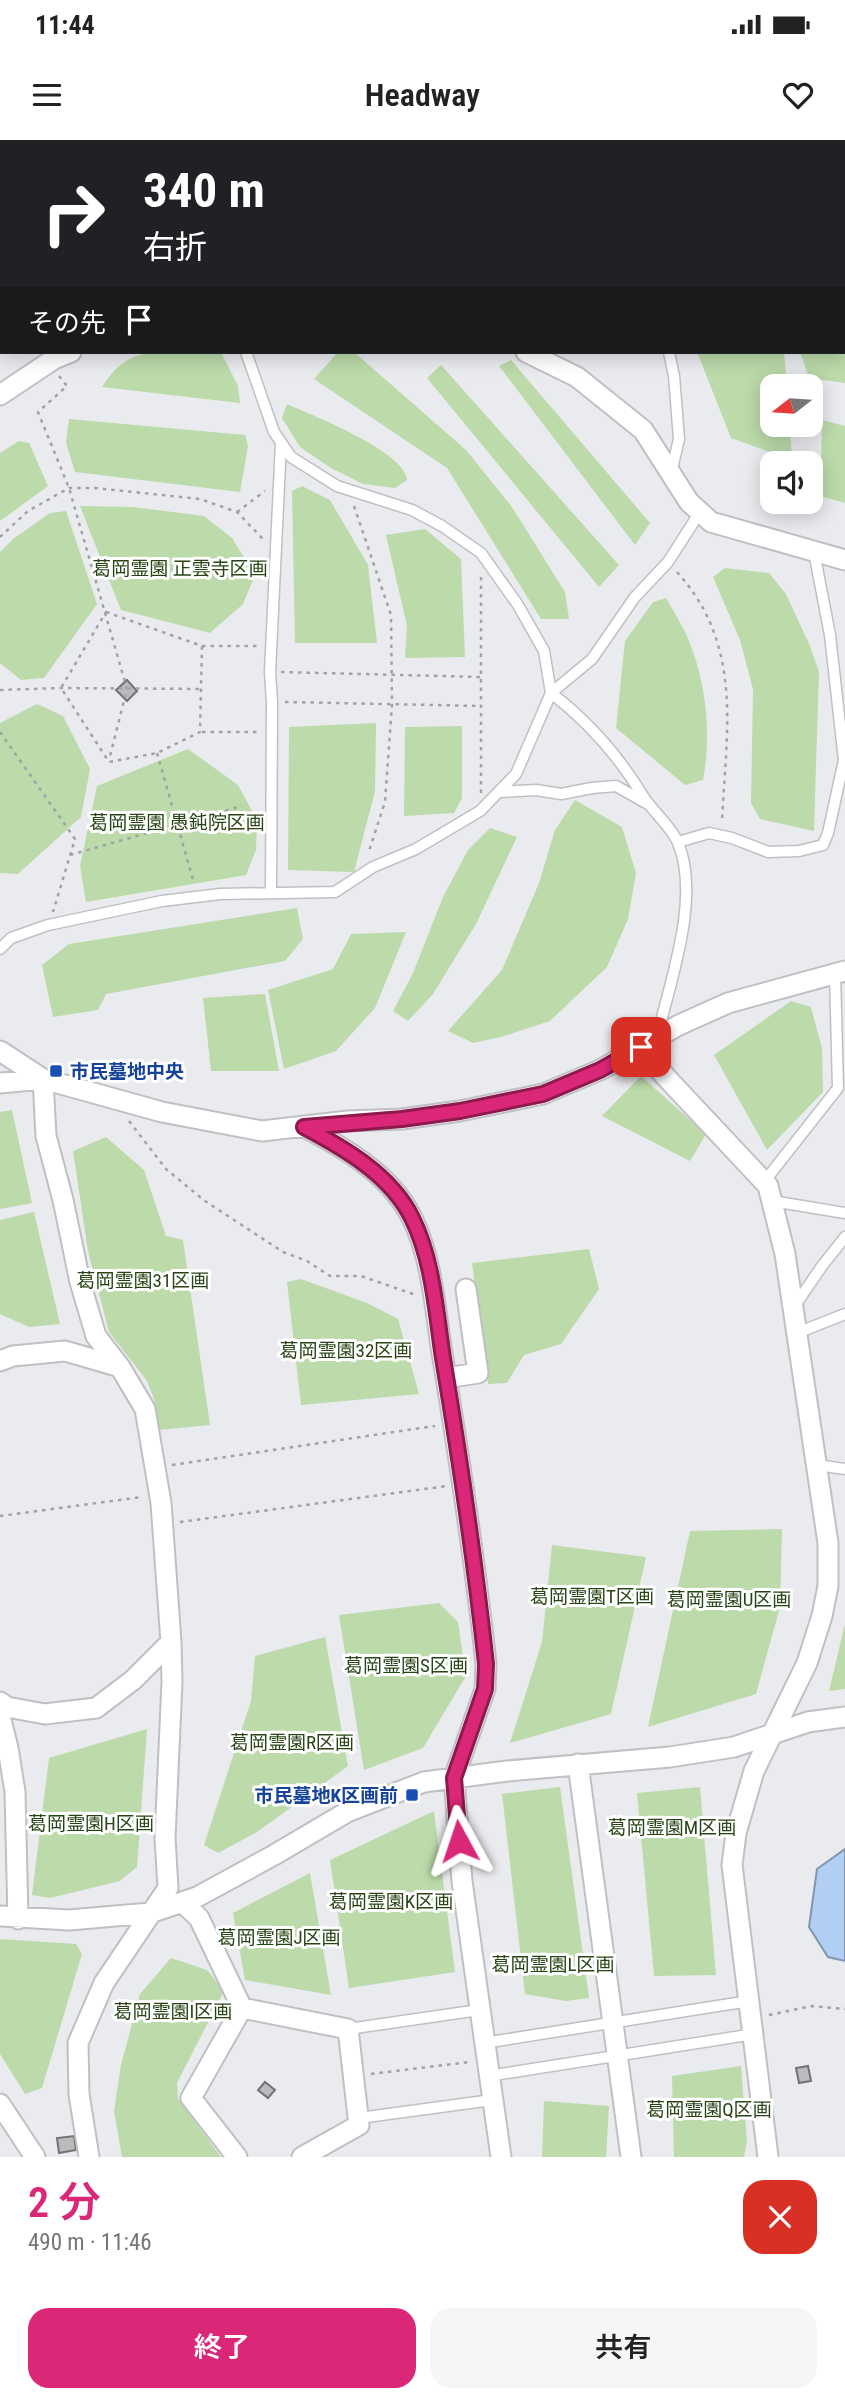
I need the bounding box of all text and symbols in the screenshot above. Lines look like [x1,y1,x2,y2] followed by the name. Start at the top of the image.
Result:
[35,10,95,40] text: 11:44
[28,76,66,114] icon: menu
[365,76,480,114] text: Headway
[779,76,817,114] icon: heart
[143,162,265,219] text: 340 m
[28,168,119,259] icon: right
[143,228,207,266] text: 右折
[120,301,158,339] icon: arrive
[28,308,106,338] text: その先
[760,374,822,438] north arrow
[760,374,823,514] map controls
[760,451,823,514] button: sound
[92,557,268,580] park label: 葛岡霊園 正雲寺区画
[89,811,265,834] park label: 葛岡霊園 愚鈍院区画
[611,1017,671,1077] pin
[622,1028,660,1066] icon: arrive
[70,1060,184,1083] place label: 市民墓地中央
[48,1063,64,1079] marker: 市民墓地中央
[77,1269,209,1292] park label: 葛岡霊園31区画
[280,1339,412,1362] park label: 葛岡霊園32区画
[530,1585,654,1608] park label: 葛岡霊園T区画
[667,1588,791,1611] park label: 葛岡霊園U区画
[344,1654,468,1677] park label: 葛岡霊園S区画
[230,1731,354,1754] park label: 葛岡霊園R区画
[254,1784,398,1807] place label: 市民墓地K区画前
[404,1787,420,1803] marker: 市民墓地K区画前
[422,1804,496,1878] position arrow
[28,1812,154,1835] park label: 葛岡霊園H区画
[608,1816,736,1839] park label: 葛岡霊園M区画
[329,1890,453,1913] park label: 葛岡霊園K区画
[217,1926,341,1949] park label: 葛岡霊園J区画
[491,1953,615,1976] park label: 葛岡霊園L区画
[114,2000,232,2023] park label: 葛岡霊園I区画
[646,2098,772,2121] park label: 葛岡霊園Q区画
[28,2178,101,2227] text: 2 分
[743,2180,817,2254] button: close
[28,2229,152,2256] text: 490 m · 11:46
[28,2308,416,2388] button: 終了
[430,2308,817,2388] button: 共有

